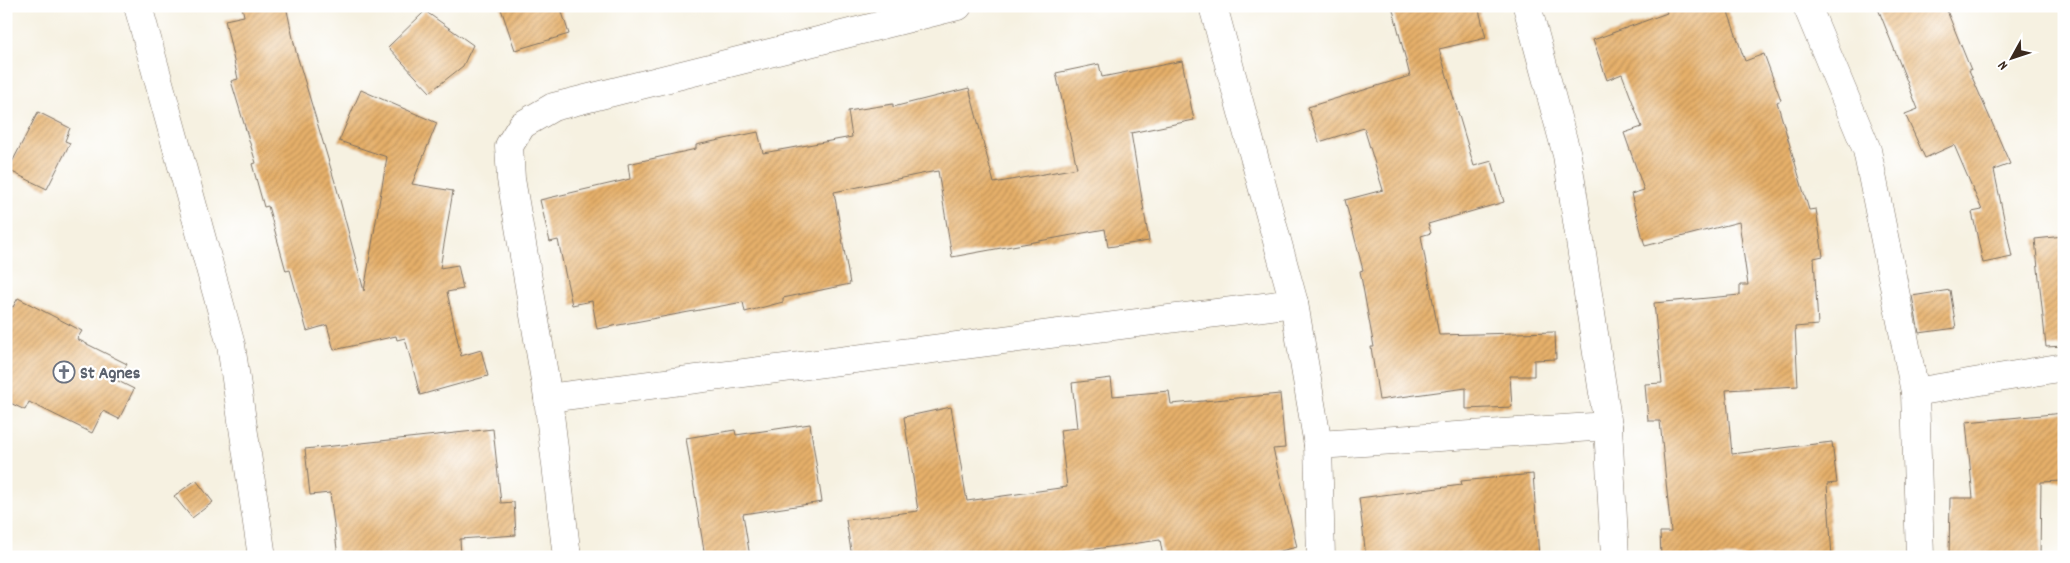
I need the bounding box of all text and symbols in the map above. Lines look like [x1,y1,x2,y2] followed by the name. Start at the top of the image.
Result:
[1988,32,2038,82] north arrow
[1994,56,2013,74] text: N
[52,360,76,384] church icon: St Agnes
[80,362,141,387] place label: St Agnes

